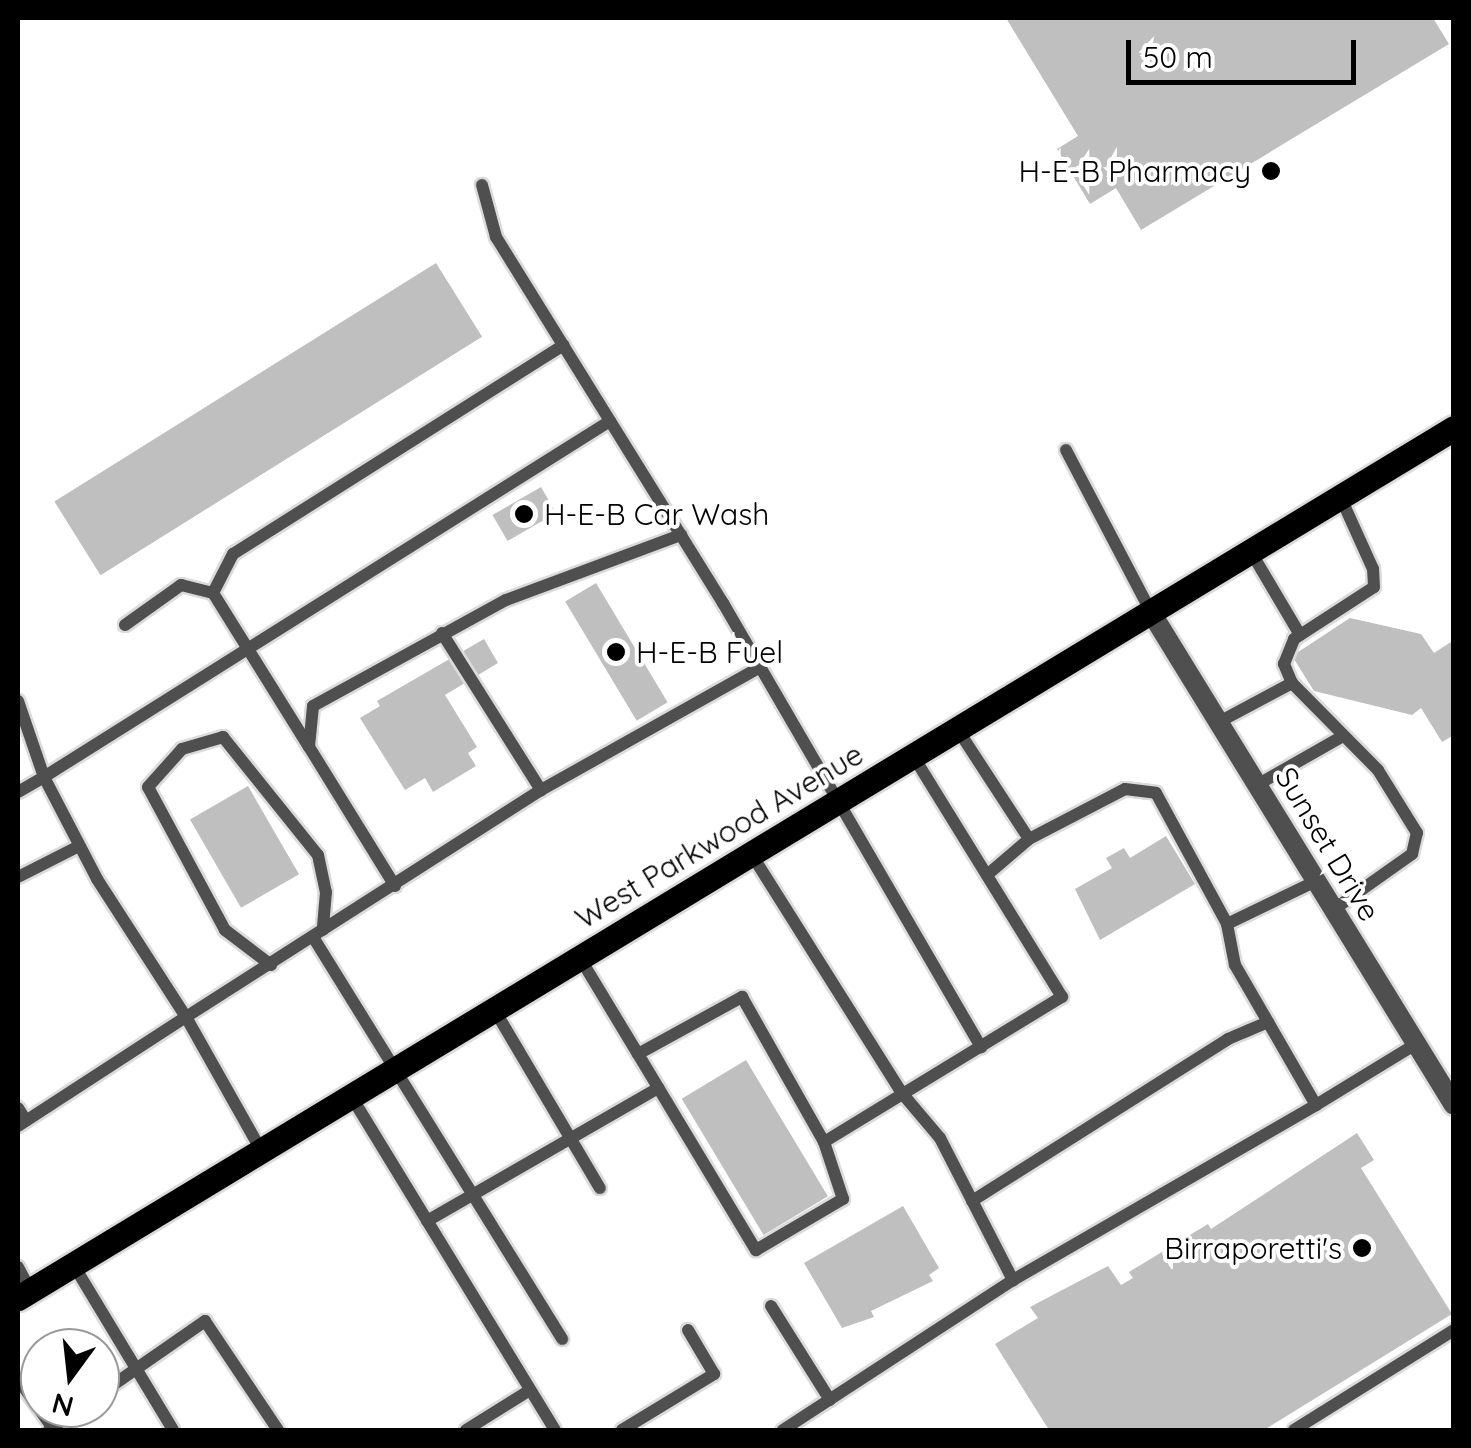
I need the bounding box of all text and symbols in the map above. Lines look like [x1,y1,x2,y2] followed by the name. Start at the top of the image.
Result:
[1131,20,1361,82] scale bar
[1143,38,1213,76] text: 50 m
[1018,153,1251,189] place label: H-E-B Pharmacy
[1260,160,1282,182] marker: H-E-B Pharmacy
[544,496,769,532] place label: H-E-B Car Wash
[513,503,535,525] marker: H-E-B Car Wash
[636,634,783,670] place label: H-E-B Fuel
[605,641,627,663] marker: H-E-B Fuel
[569,736,869,936] street label: West Parkwood Avenue
[1268,761,1388,927] street label: Sunset Drive
[1164,1230,1342,1266] place label: Birraporetti's
[1351,1237,1373,1259] marker: Birraporetti's
[20,1328,120,1428] north arrow
[48,1386,77,1425] text: N

